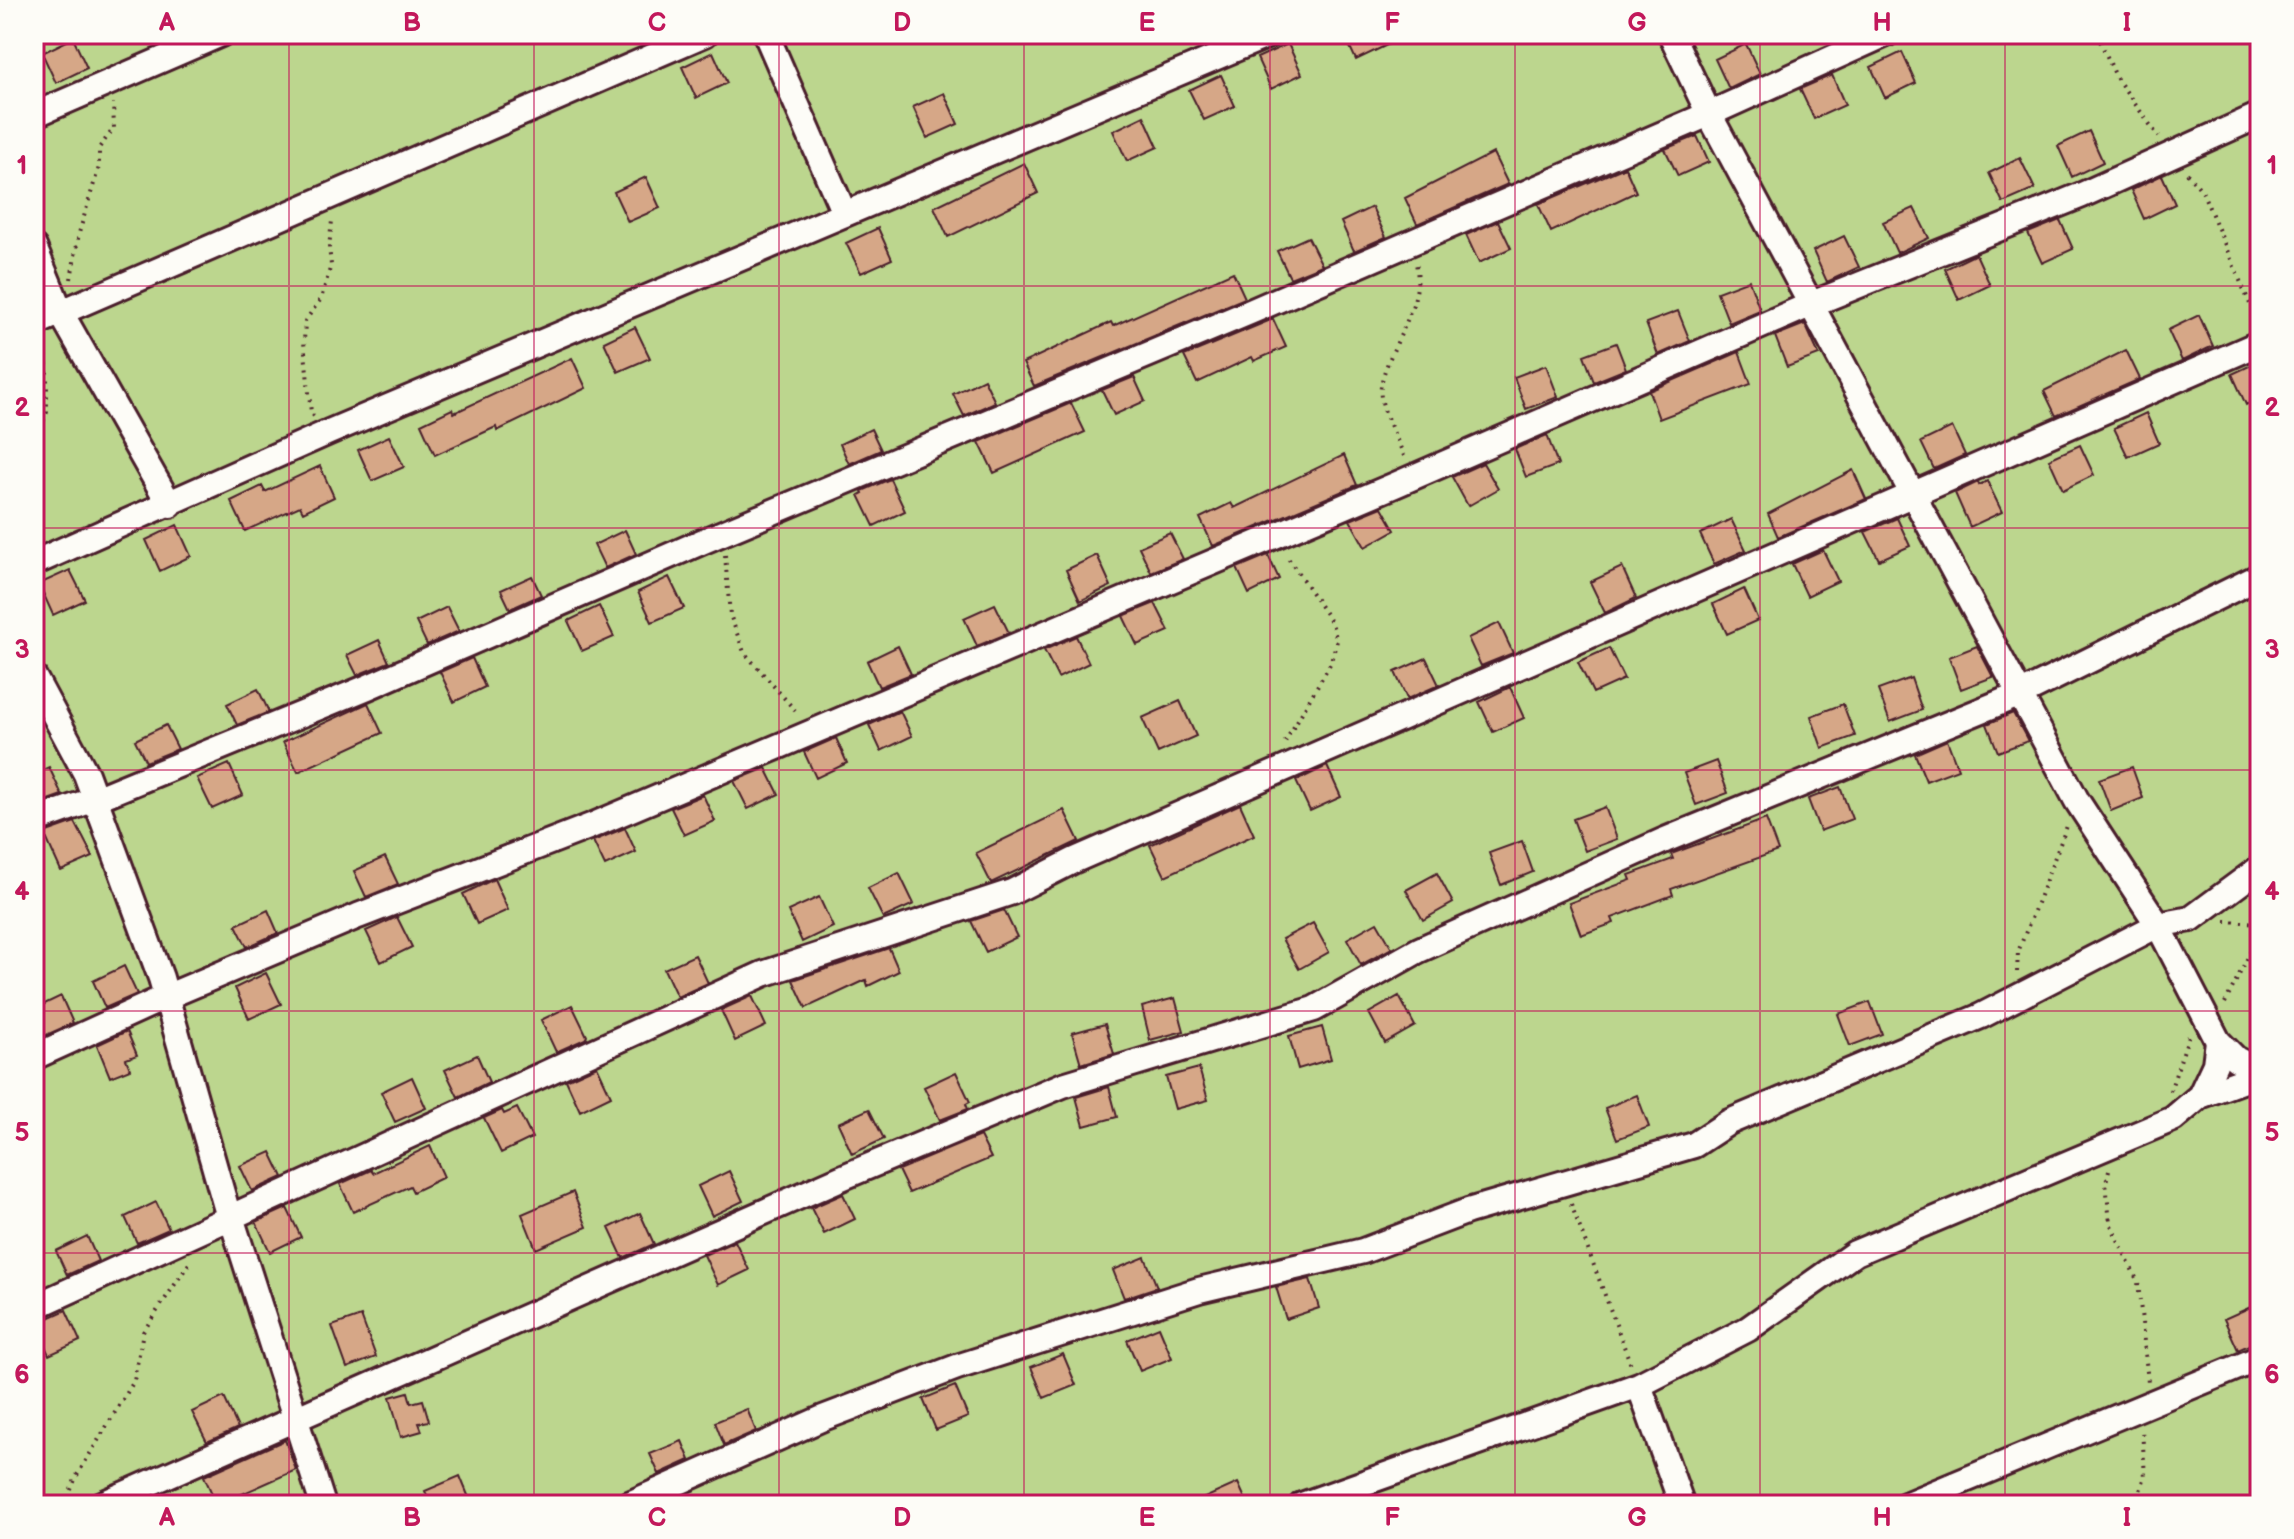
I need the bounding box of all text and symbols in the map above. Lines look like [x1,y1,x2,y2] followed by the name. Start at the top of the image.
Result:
[158,8,175,39] text: A
[403,8,421,39] text: B
[648,8,666,39] text: C
[893,8,911,39] text: D
[1139,8,1156,39] text: E
[1384,8,1400,39] text: F
[1627,8,1647,39] text: G
[1872,8,1892,39] text: H
[2123,8,2131,39] text: I
[17,151,27,182] text: 1
[2267,151,2277,182] text: 1
[14,393,30,424] text: 2
[2264,393,2280,424] text: 2
[14,635,30,666] text: 3
[2264,635,2280,666] text: 3
[14,877,30,908] text: 4
[2264,877,2280,908] text: 4
[14,1118,30,1149] text: 5
[2264,1118,2280,1149] text: 5
[14,1360,30,1391] text: 6
[2264,1360,2280,1391] text: 6
[158,1503,175,1534] text: A
[403,1503,421,1534] text: B
[648,1503,666,1534] text: C
[893,1503,911,1534] text: D
[1139,1503,1156,1534] text: E
[1384,1503,1400,1534] text: F
[1627,1503,1647,1534] text: G
[1872,1503,1892,1534] text: H
[2123,1503,2131,1534] text: I

